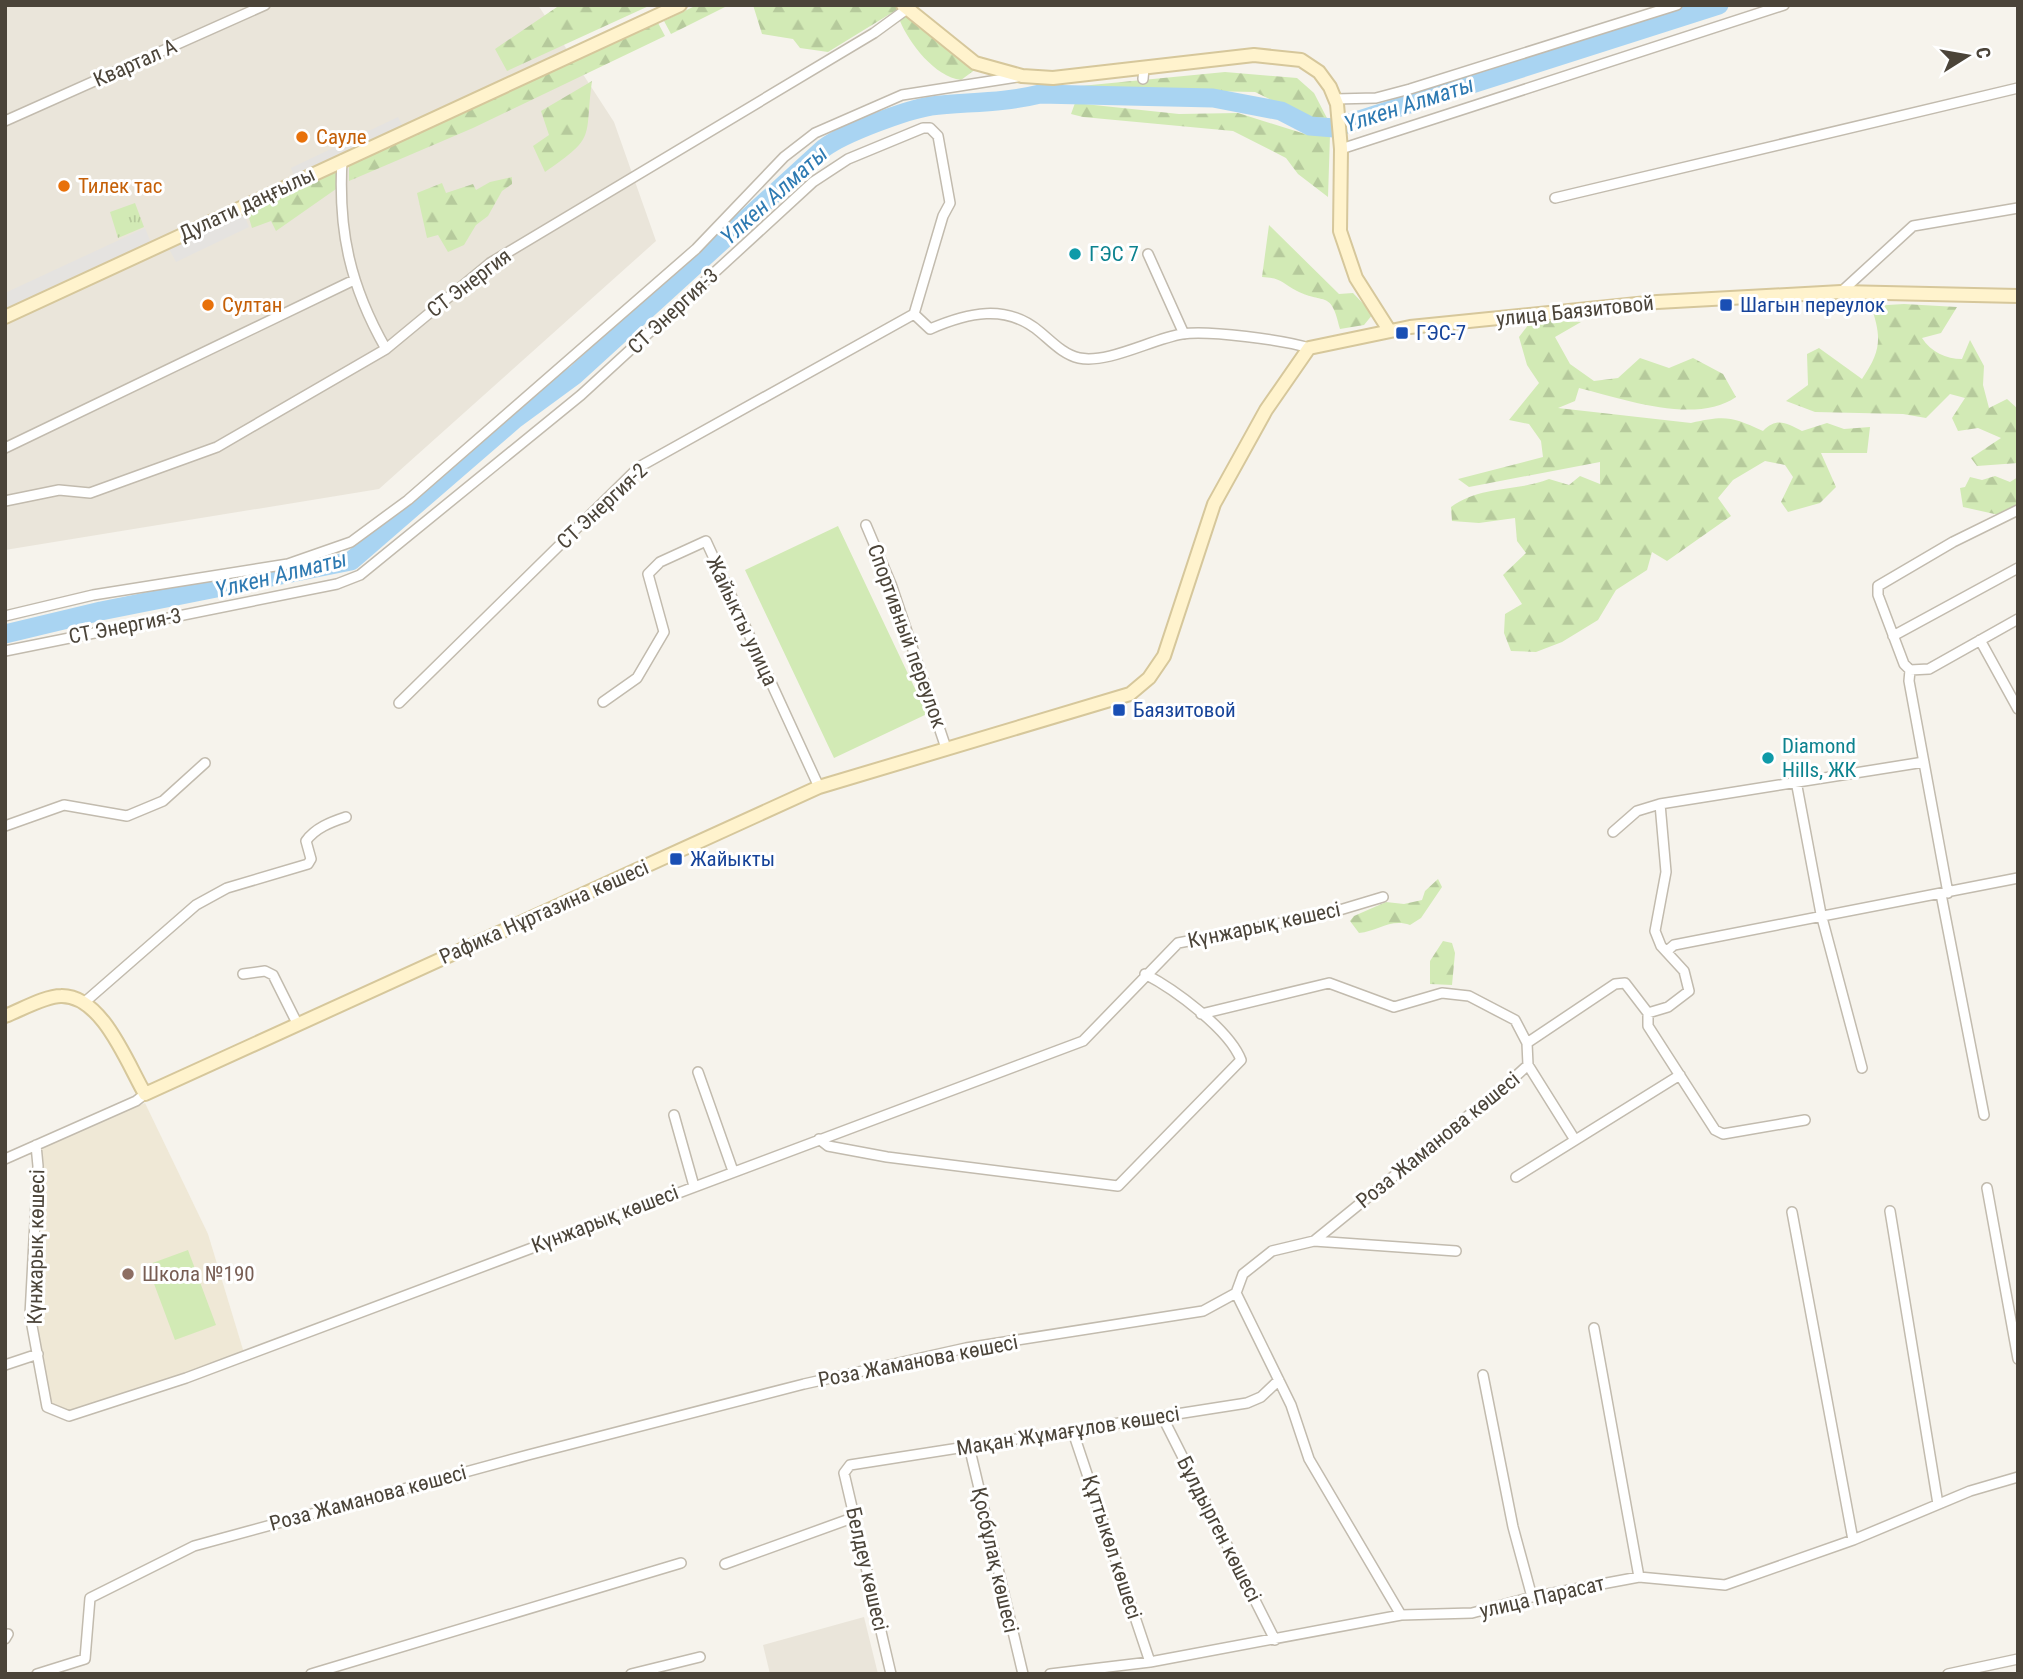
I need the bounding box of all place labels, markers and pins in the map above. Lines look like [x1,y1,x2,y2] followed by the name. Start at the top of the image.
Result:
[316,125,367,149] place label: Сауле
[294,129,310,145] marker: Сауле
[78,174,163,198] place label: Тилек тас
[56,178,72,194] marker: Тилек тас
[1089,242,1139,266] place label: ГЭС 7
[1067,246,1083,262] marker: ГЭС 7
[222,293,282,317] place label: Султан
[1740,293,1885,317] place label: Шагын переулок
[200,297,216,313] marker: Султан
[1718,297,1734,313] marker: Шагын переулок
[1416,321,1466,345] place label: ГЭС-7
[1394,325,1410,341] marker: ГЭС-7
[1133,698,1236,722] place label: Баязитовой
[1111,702,1127,718] marker: Баязитовой
[1782,734,1857,782] place label: Diamond Hills, ЖК
[1760,750,1776,766] marker: Diamond Hills, ЖК
[690,847,775,871] place label: Жайыкты
[668,851,684,867] marker: Жайыкты
[142,1262,255,1286] place label: Школа №190
[120,1266,136,1282] marker: Школа №190

